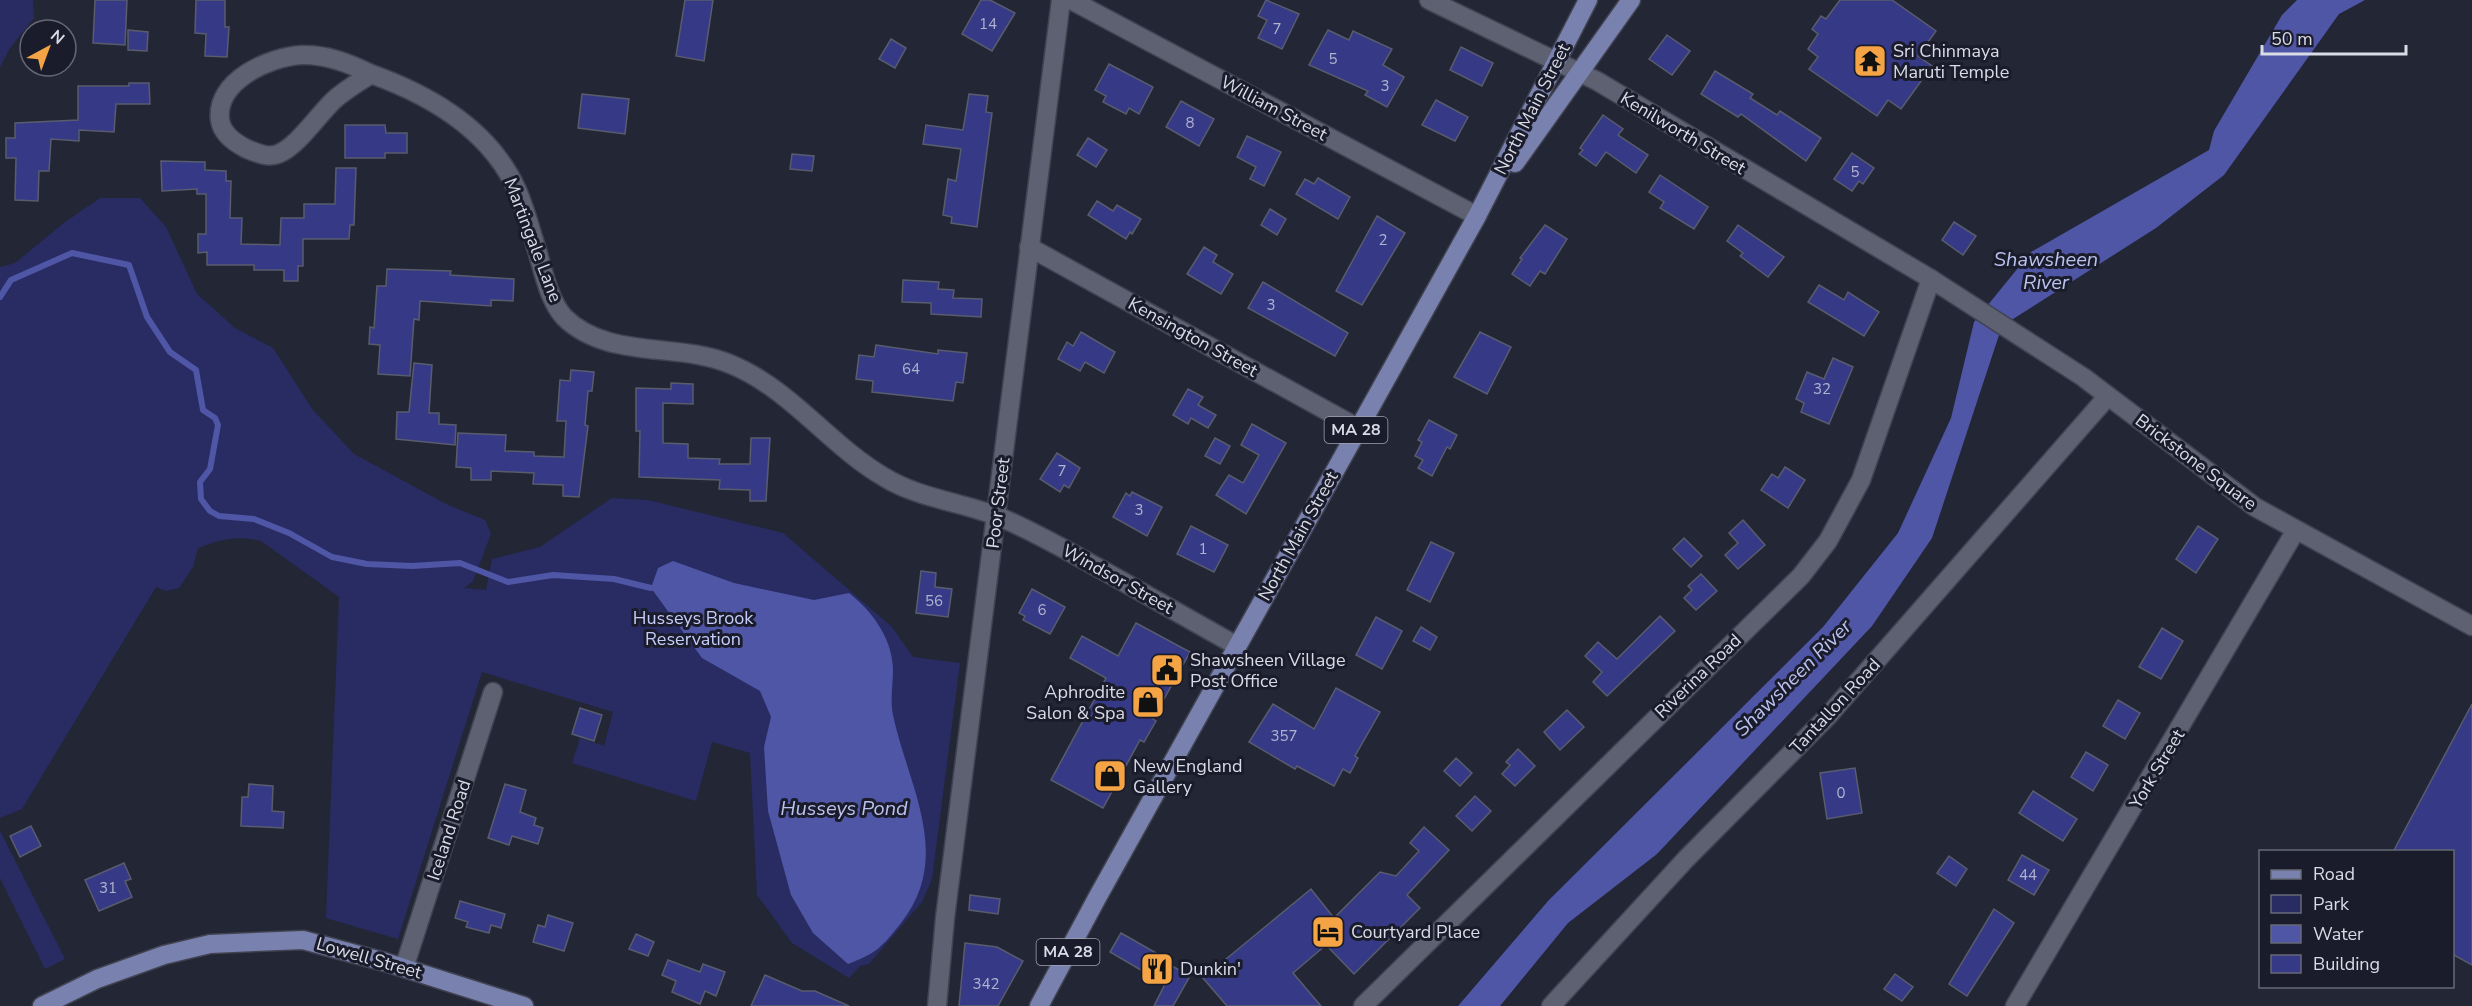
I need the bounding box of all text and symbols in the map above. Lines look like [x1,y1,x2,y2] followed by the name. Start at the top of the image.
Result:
[979,14,997,34] house number: 14
[18,18,78,78] north arrow
[2262,18,2406,56] scale bar
[1272,19,1282,39] house number: 7
[45,25,69,50] text: N
[2271,27,2313,51] text: 50 m
[1489,39,1576,179] street label: North Main Street
[1893,39,2009,84] place label: Sri Chinmaya Maruti Temple
[1852,43,1888,79] temple icon: Sri Chinmaya Maruti Temple
[1328,49,1338,69] house number: 5
[1216,70,1332,147] street label: William Street
[1380,76,1390,96] house number: 3
[1616,86,1751,180] street label: Kenilworth Street
[1185,113,1195,133] house number: 8
[1850,162,1860,182] house number: 5
[498,174,568,306] street label: Martingale Lane
[1378,230,1388,250] house number: 2
[1994,246,2098,296] water label: Shawsheen River
[1124,291,1263,383] street label: Kensington Street
[1266,295,1276,315] house number: 3
[902,359,920,379] house number: 64
[1813,379,1831,399] house number: 32
[2130,408,2262,516] street label: Brickstone Square
[1324,417,1388,443] road number: MA 28
[981,456,1016,550] street label: Poor Street
[1057,461,1067,481] house number: 7
[1252,466,1344,605] street label: North Main Street
[1134,500,1144,520] house number: 3
[1058,539,1178,620] street label: Windsor Street
[1198,539,1208,559] house number: 1
[925,591,943,611] house number: 56
[1037,600,1047,620] house number: 6
[633,606,754,651] park label: Husseys Brook Reservation
[1728,613,1858,743] water label: Shawsheen River
[1649,629,1747,723] street label: Riverina Road
[1190,648,1345,693] place label: Shawsheen Village Post Office
[1149,652,1185,688] public building icon: Shawsheen Village Post Office
[1784,653,1886,759] street label: Tantallon Road
[1026,680,1125,725] place label: Aphrodite Salon & Spa
[1130,684,1166,720] shop icon: Aphrodite Salon & Spa
[2123,724,2190,814] street label: York Street
[1270,726,1298,746] house number: 357
[1133,754,1242,799] place label: New England Gallery
[1092,758,1128,794] shop icon: New England Gallery
[421,777,477,883] street label: Iceland Road
[1836,783,1846,803] house number: 0
[780,795,908,822] water label: Husseys Pond
[2259,850,2454,988] legend
[2313,862,2355,886] text: Road
[2019,865,2037,885] house number: 44
[99,878,117,898] house number: 31
[2313,892,2350,916] text: Park
[1310,914,1346,950] hotel icon: Courtyard Place
[1351,920,1480,944] place label: Courtyard Place
[2313,922,2364,946] text: Water
[314,932,425,985] street label: Lowell Street
[1036,939,1100,965] road number: MA 28
[1139,951,1175,987] restaurant icon: Dunkin'
[2313,952,2380,976] text: Building
[1180,957,1241,981] place label: Dunkin'
[972,974,1000,994] house number: 342

